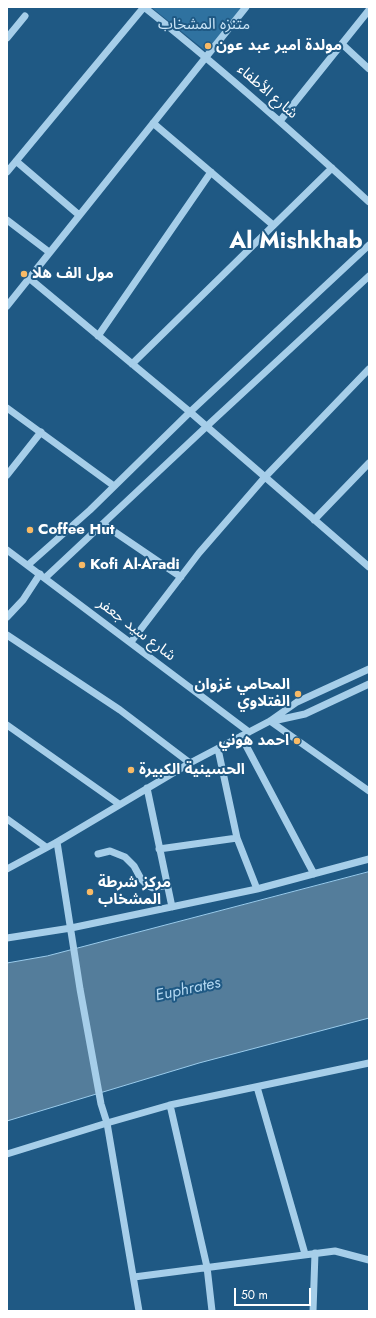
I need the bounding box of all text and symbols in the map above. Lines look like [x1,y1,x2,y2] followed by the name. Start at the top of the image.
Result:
[158,16,250,34] park label: متنزه المشخاب
[216,37,342,55] place label: مولدة امير عبد عون
[203,41,213,51] marker: مولدة امير عبد عون
[233,61,301,123] street label: شارع الأطفاء
[229,228,363,256] district label: Al Mishkhab
[32,265,114,283] place label: مول الف هلا
[19,269,29,279] marker: مول الف هلا
[38,521,115,539] place label: Coffee Hut
[25,525,35,535] marker: Coffee Hut
[90,556,180,574] place label: Kofi Al-Aradi
[77,560,87,570] marker: Kofi Al-Aradi
[93,595,179,665] street label: شارع سيد جعفر
[194,676,290,711] place label: المحامي غزوان الفتلاوي
[293,689,303,699] marker: المحامي غزوان الفتلاوي
[219,732,289,750] place label: احمد هوني
[292,736,302,746] marker: احمد هوني
[139,761,245,779] place label: الحسينية الكبيرة
[126,765,136,775] marker: الحسينية الكبيرة
[98,874,171,909] place label: مركز شرطة المشخاب
[85,887,95,897] marker: مركز شرطة المشخاب
[154,974,222,1006] water label: Euphrates
[236,1280,313,1306] scale bar
[241,1286,268,1304] text: 50 m

